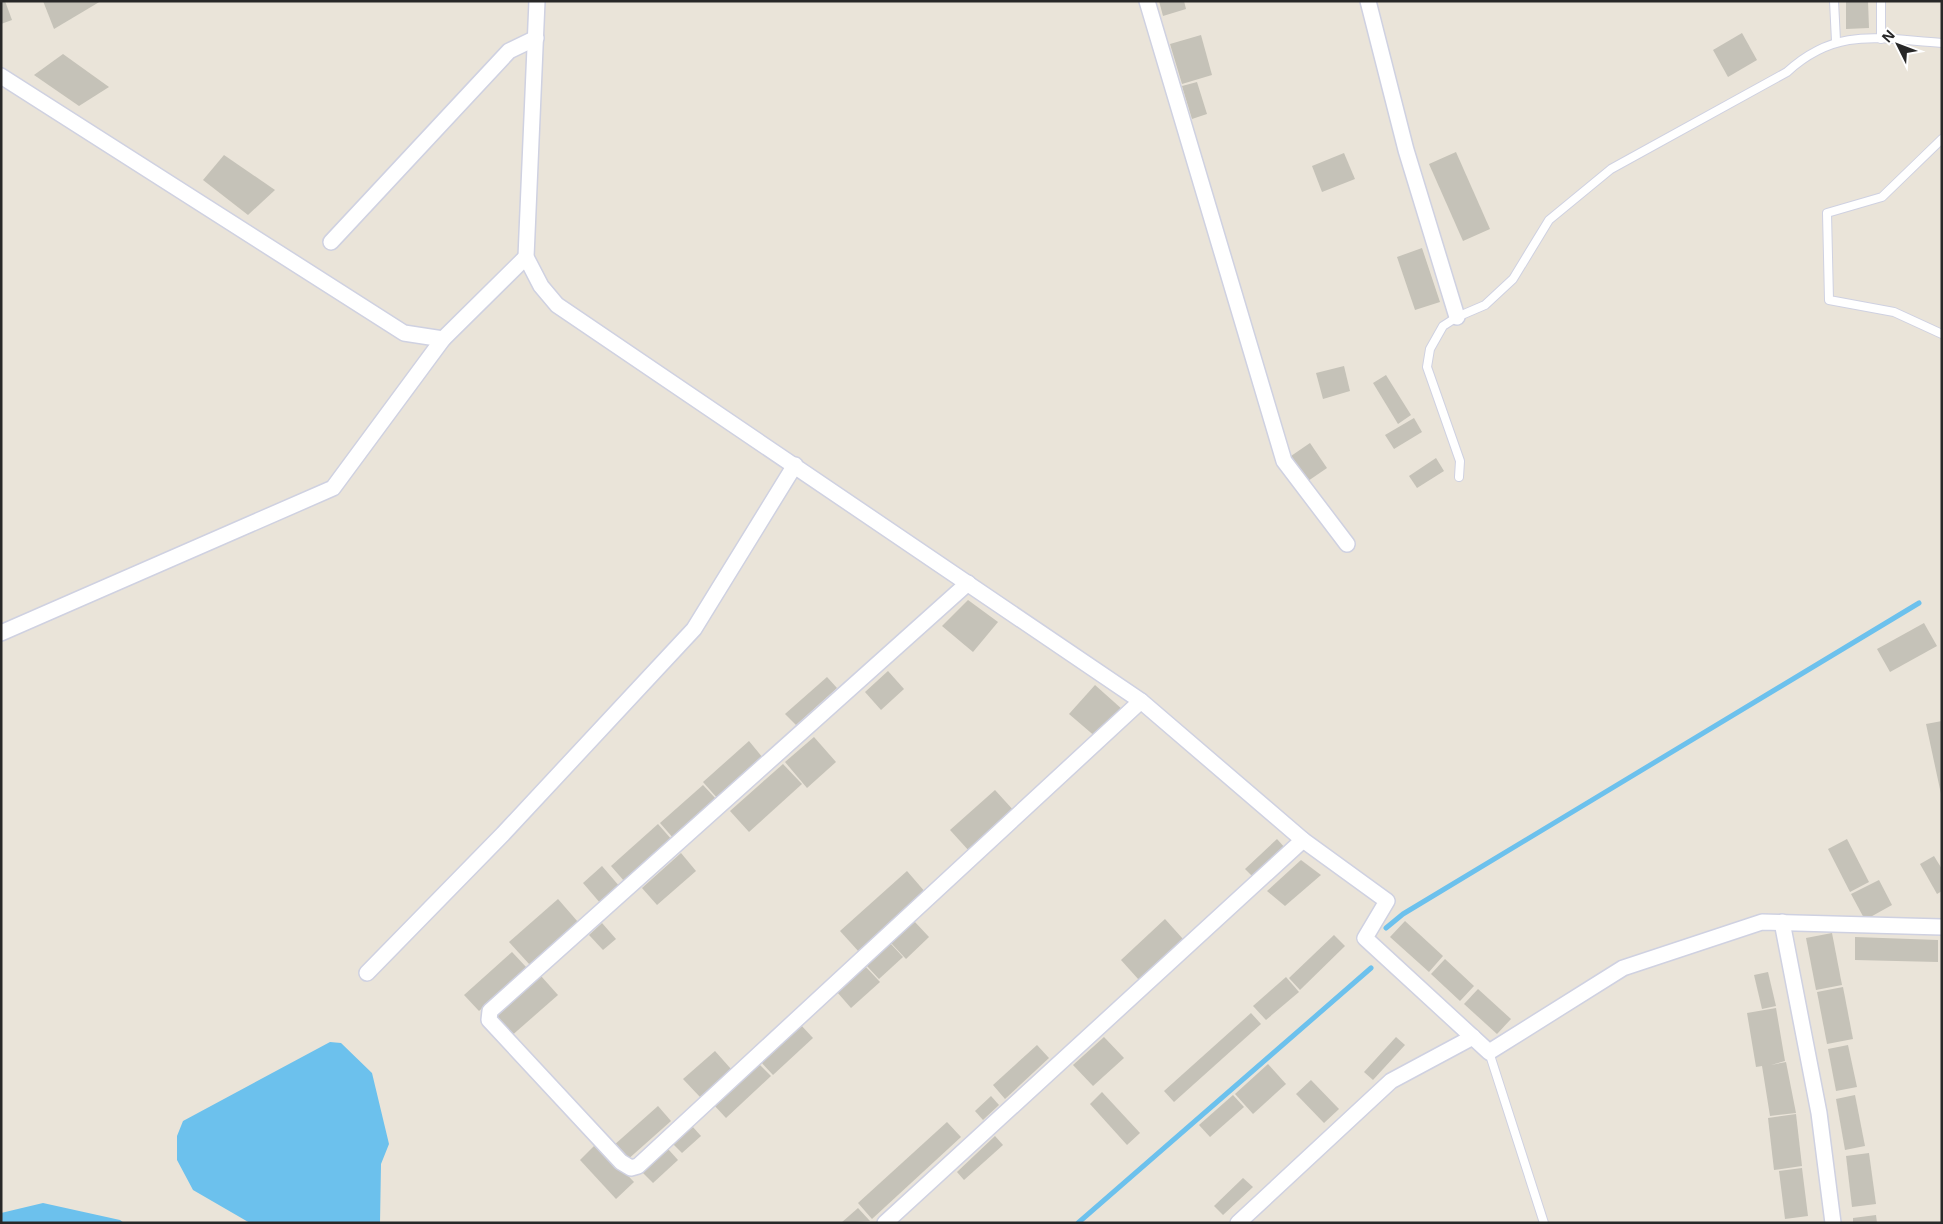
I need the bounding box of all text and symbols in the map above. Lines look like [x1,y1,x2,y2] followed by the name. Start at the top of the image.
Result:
[1873,20,1923,70] north arrow
[1877,25,1899,47] text: N

